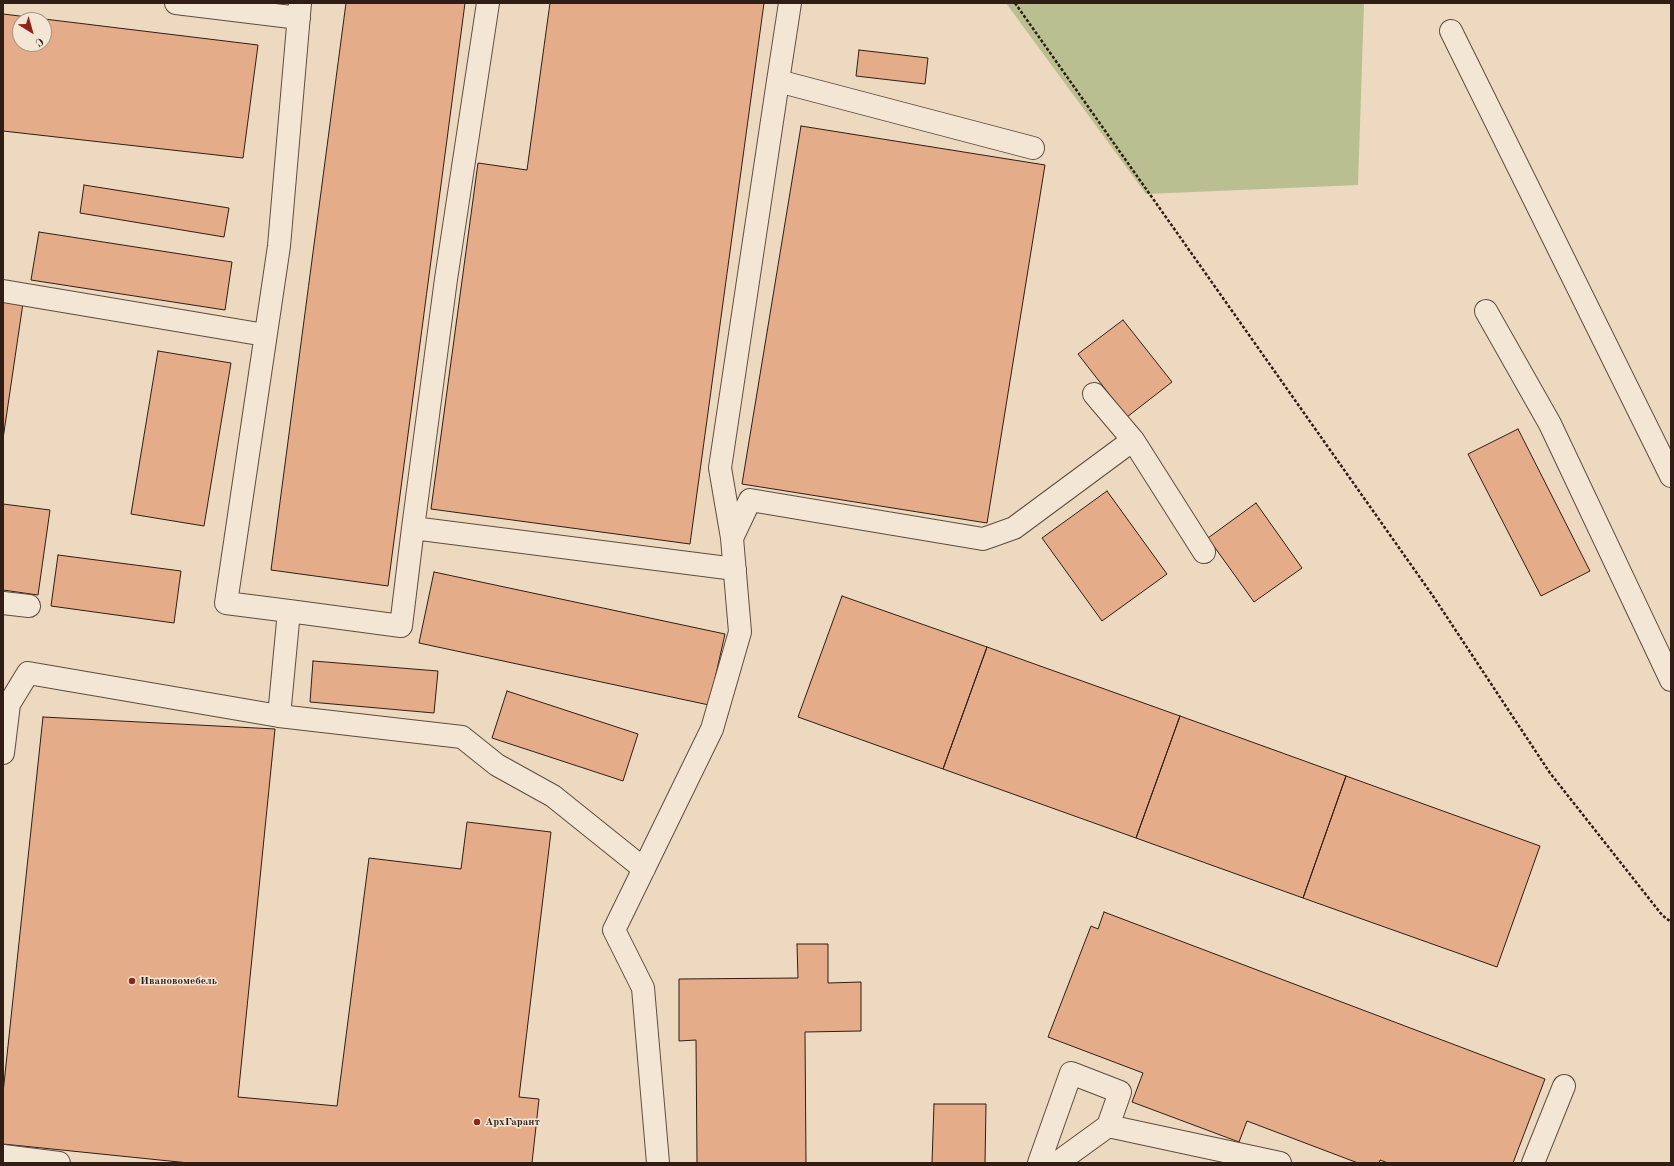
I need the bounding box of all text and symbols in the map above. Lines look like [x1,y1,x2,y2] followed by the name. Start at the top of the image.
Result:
[12,12,52,52] north arrow
[33,35,45,48] text: С
[140,974,217,988] place label: Ивановомебель
[127,976,137,986] marker: Ивановомебель
[485,1115,540,1129] place label: АрхГарант
[472,1117,482,1127] marker: АрхГарант

